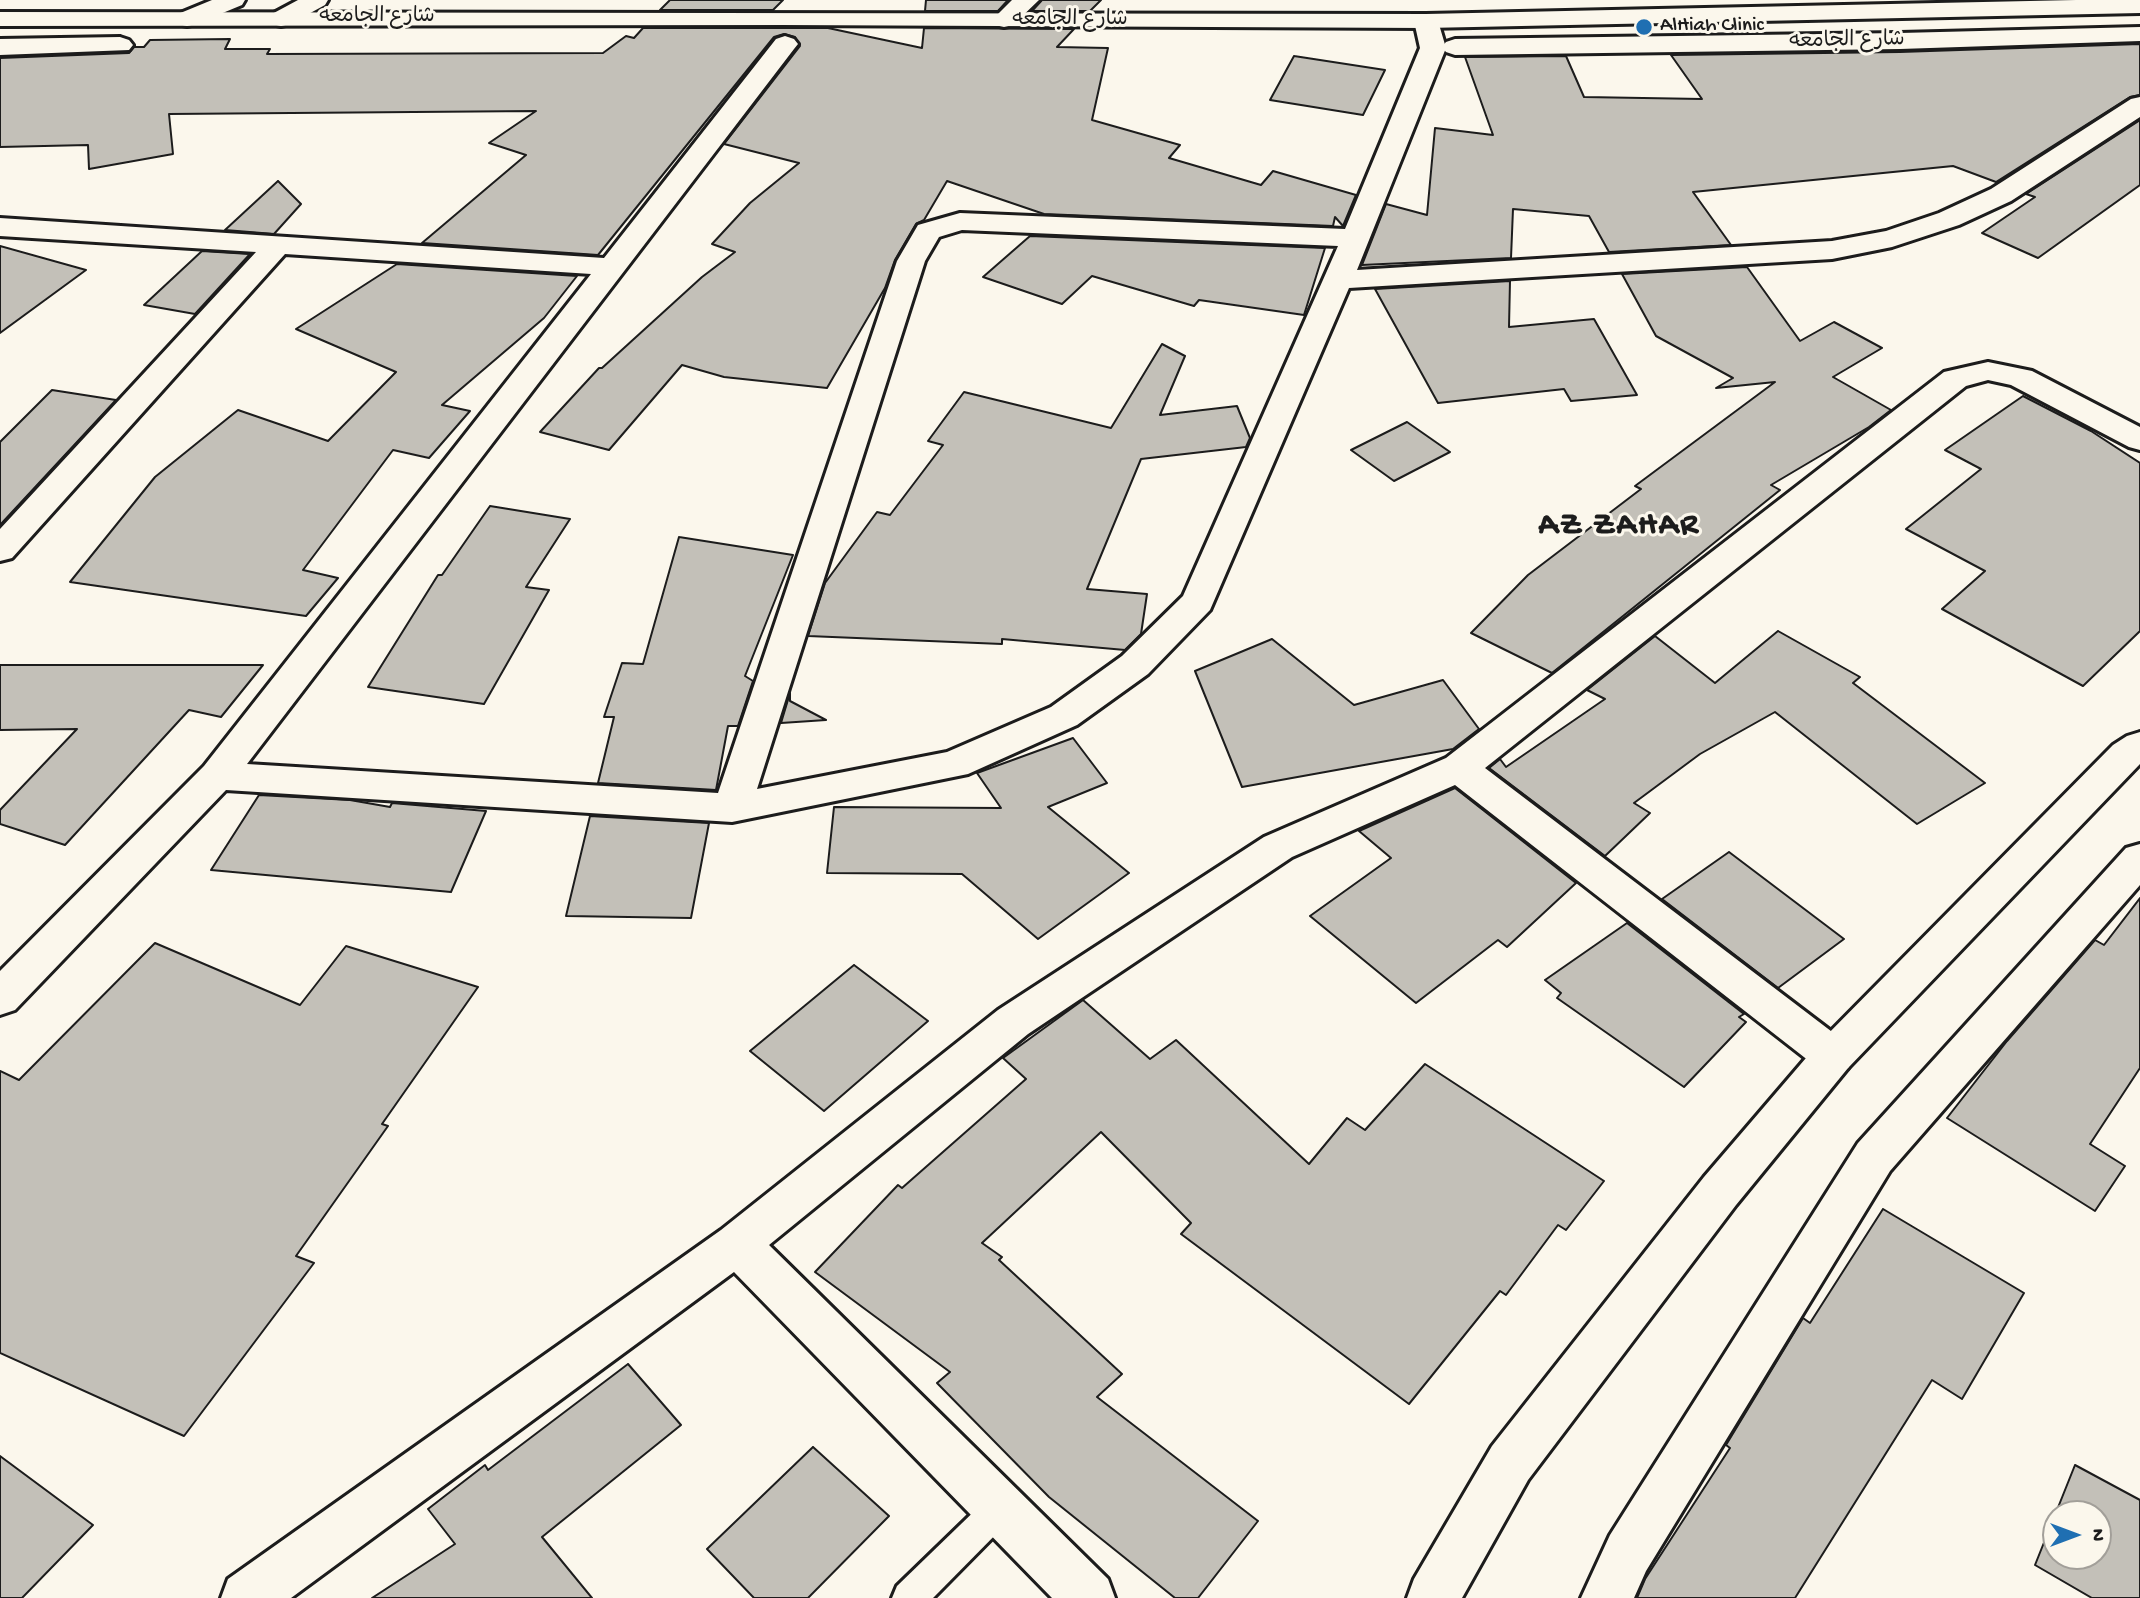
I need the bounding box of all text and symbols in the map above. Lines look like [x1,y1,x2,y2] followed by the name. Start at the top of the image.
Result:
[319,5,435,31] street label: شارع الجامعه
[1012,8,1128,34] street label: شارع الجامعه
[1660,14,1764,40] place label: AlHiah Clinic
[1634,17,1654,37] marker: AlHiah Clinic
[1789,28,1905,56] street label: شارع الجامعه
[1539,507,1699,547] district label: AZ ZAHAR
[2042,1500,2112,1570] north arrow
[2085,1529,2108,1541] text: N

